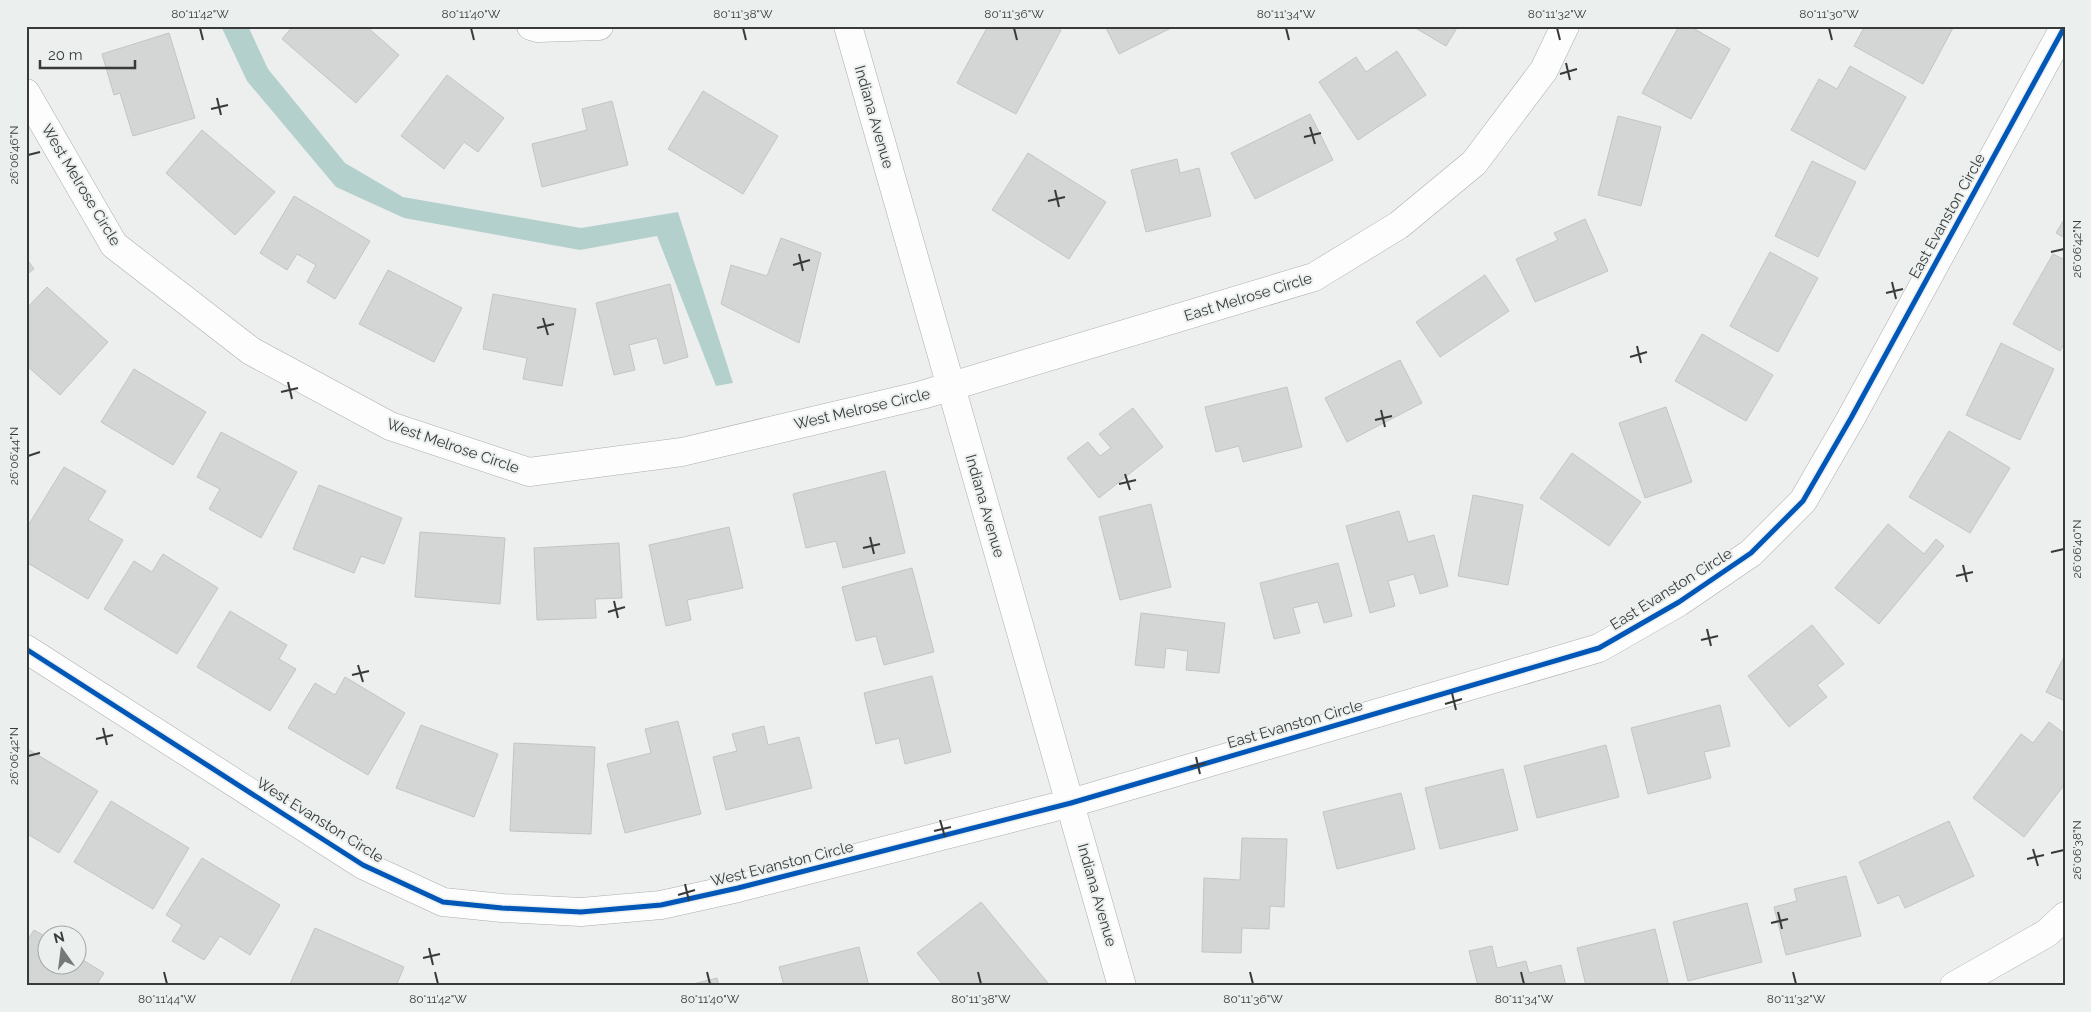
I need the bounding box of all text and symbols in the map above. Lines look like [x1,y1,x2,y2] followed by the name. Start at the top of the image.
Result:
[171,7,229,21] text: 80°11'42"W
[442,7,501,21] text: 80°11'40"W
[713,7,773,21] text: 80°11'38"W
[984,7,1044,21] text: 80°11'36"W
[1257,7,1316,21] text: 80°11'34"W
[1528,7,1587,21] text: 80°11'32"W
[1799,7,1859,21] text: 80°11'30"W
[40,38,135,70] scale bar
[48,46,83,64] text: 20 m
[851,63,897,171] street label: Indiana Avenue
[37,121,125,249] street label: West Melrose Circle
[7,125,21,185] text: 26°06'46"N
[1905,150,1989,282] street label: East Evanston Circle
[2070,220,2084,278] text: 26°06'42"N
[1182,269,1314,325] street label: East Melrose Circle
[792,385,932,433] street label: West Melrose Circle
[384,415,522,477] street label: West Melrose Circle
[7,427,21,485] text: 26°06'44"N
[962,452,1008,560] street label: Indiana Avenue
[2070,519,2084,579] text: 26°06'40"N
[1607,544,1735,634] street label: East Evanston Circle
[1225,696,1365,752] street label: East Evanston Circle
[7,727,21,785] text: 26°06'42"N
[253,774,387,867] street label: West Evanston Circle
[2070,820,2084,880] text: 26°06'38"N
[709,838,855,890] street label: West Evanston Circle
[1074,841,1120,949] street label: Indiana Avenue
[38,924,88,974] north arrow
[52,928,66,946] text: N
[138,992,196,1006] text: 80°11'44"W
[409,992,467,1006] text: 80°11'42"W
[681,992,740,1006] text: 80°11'40"W
[951,992,1011,1006] text: 80°11'38"W
[1223,992,1283,1006] text: 80°11'36"W
[1495,992,1554,1006] text: 80°11'34"W
[1767,992,1826,1006] text: 80°11'32"W

